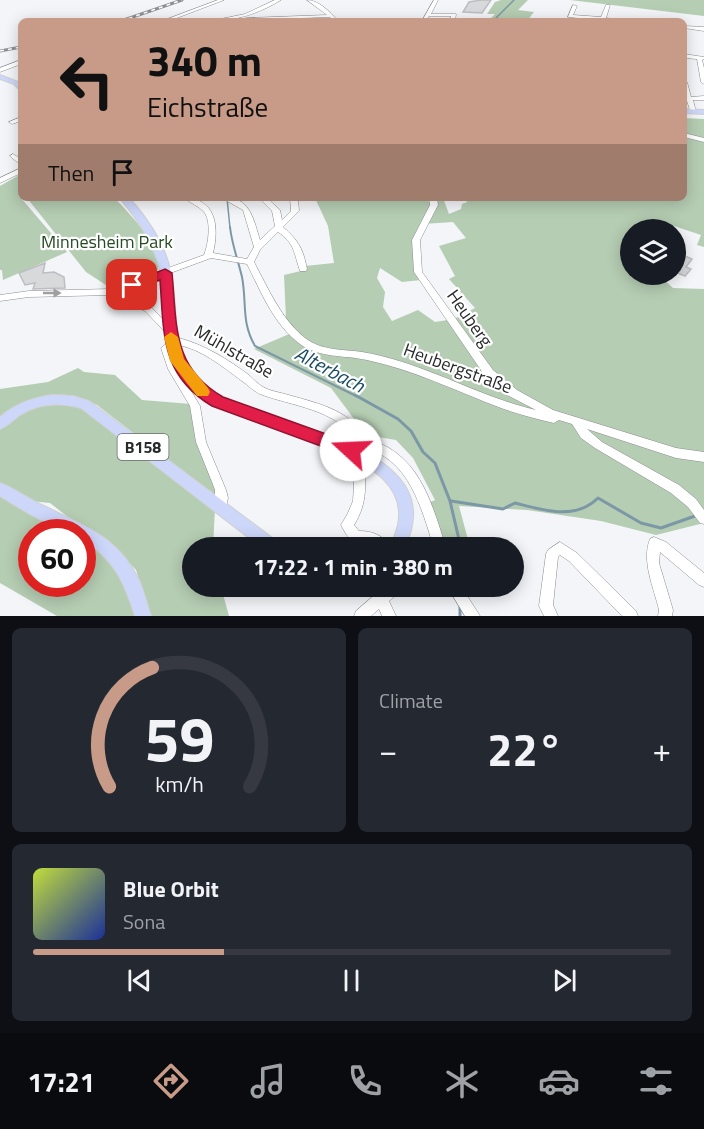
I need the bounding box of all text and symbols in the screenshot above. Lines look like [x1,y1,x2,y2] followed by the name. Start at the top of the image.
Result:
[147,28,262,92] text: 340 m
[48,42,126,120] icon: left
[147,86,268,127] text: Eichstraße
[48,156,94,190] text: Then
[106,156,139,189] icon: arrive
[620,219,686,285] map controls
[620,219,686,285] button: layers
[41,228,173,255] park label: Minnesheim Park
[106,259,157,310] pin
[115,268,148,301] icon: arrive
[440,284,500,352] street label: Heuberg
[43,288,62,298] one-way arrow
[189,317,279,385] street label: Mühlstraße
[400,336,516,400] street label: Heubergstraße
[289,338,371,401] water label: Alterbach
[319,418,383,482] position arrow
[118,434,168,460] road number: B158
[18,519,96,597] speed limit sign: 60
[253,550,453,584] text: 17:22 · 1 min · 380 m
[379,685,443,716] text: Climate
[144,690,214,785] text: 59
[487,715,563,783] text: 22°
[379,725,397,775] text: −
[653,725,671,775] text: +
[155,768,203,800] text: km/h
[123,872,219,906] text: Blue Orbit
[123,906,165,937] text: Sona
[123,964,156,997] icon: previous
[335,964,368,997] icon: pause
[548,964,581,997] icon: next
[150,1060,192,1102] icon: directions
[247,1060,289,1102] icon: music
[344,1060,386,1102] icon: phone
[441,1060,483,1102] icon: climate
[538,1060,580,1102] icon: car
[635,1060,677,1102] icon: filters
[27,1061,95,1102] text: 17:21

